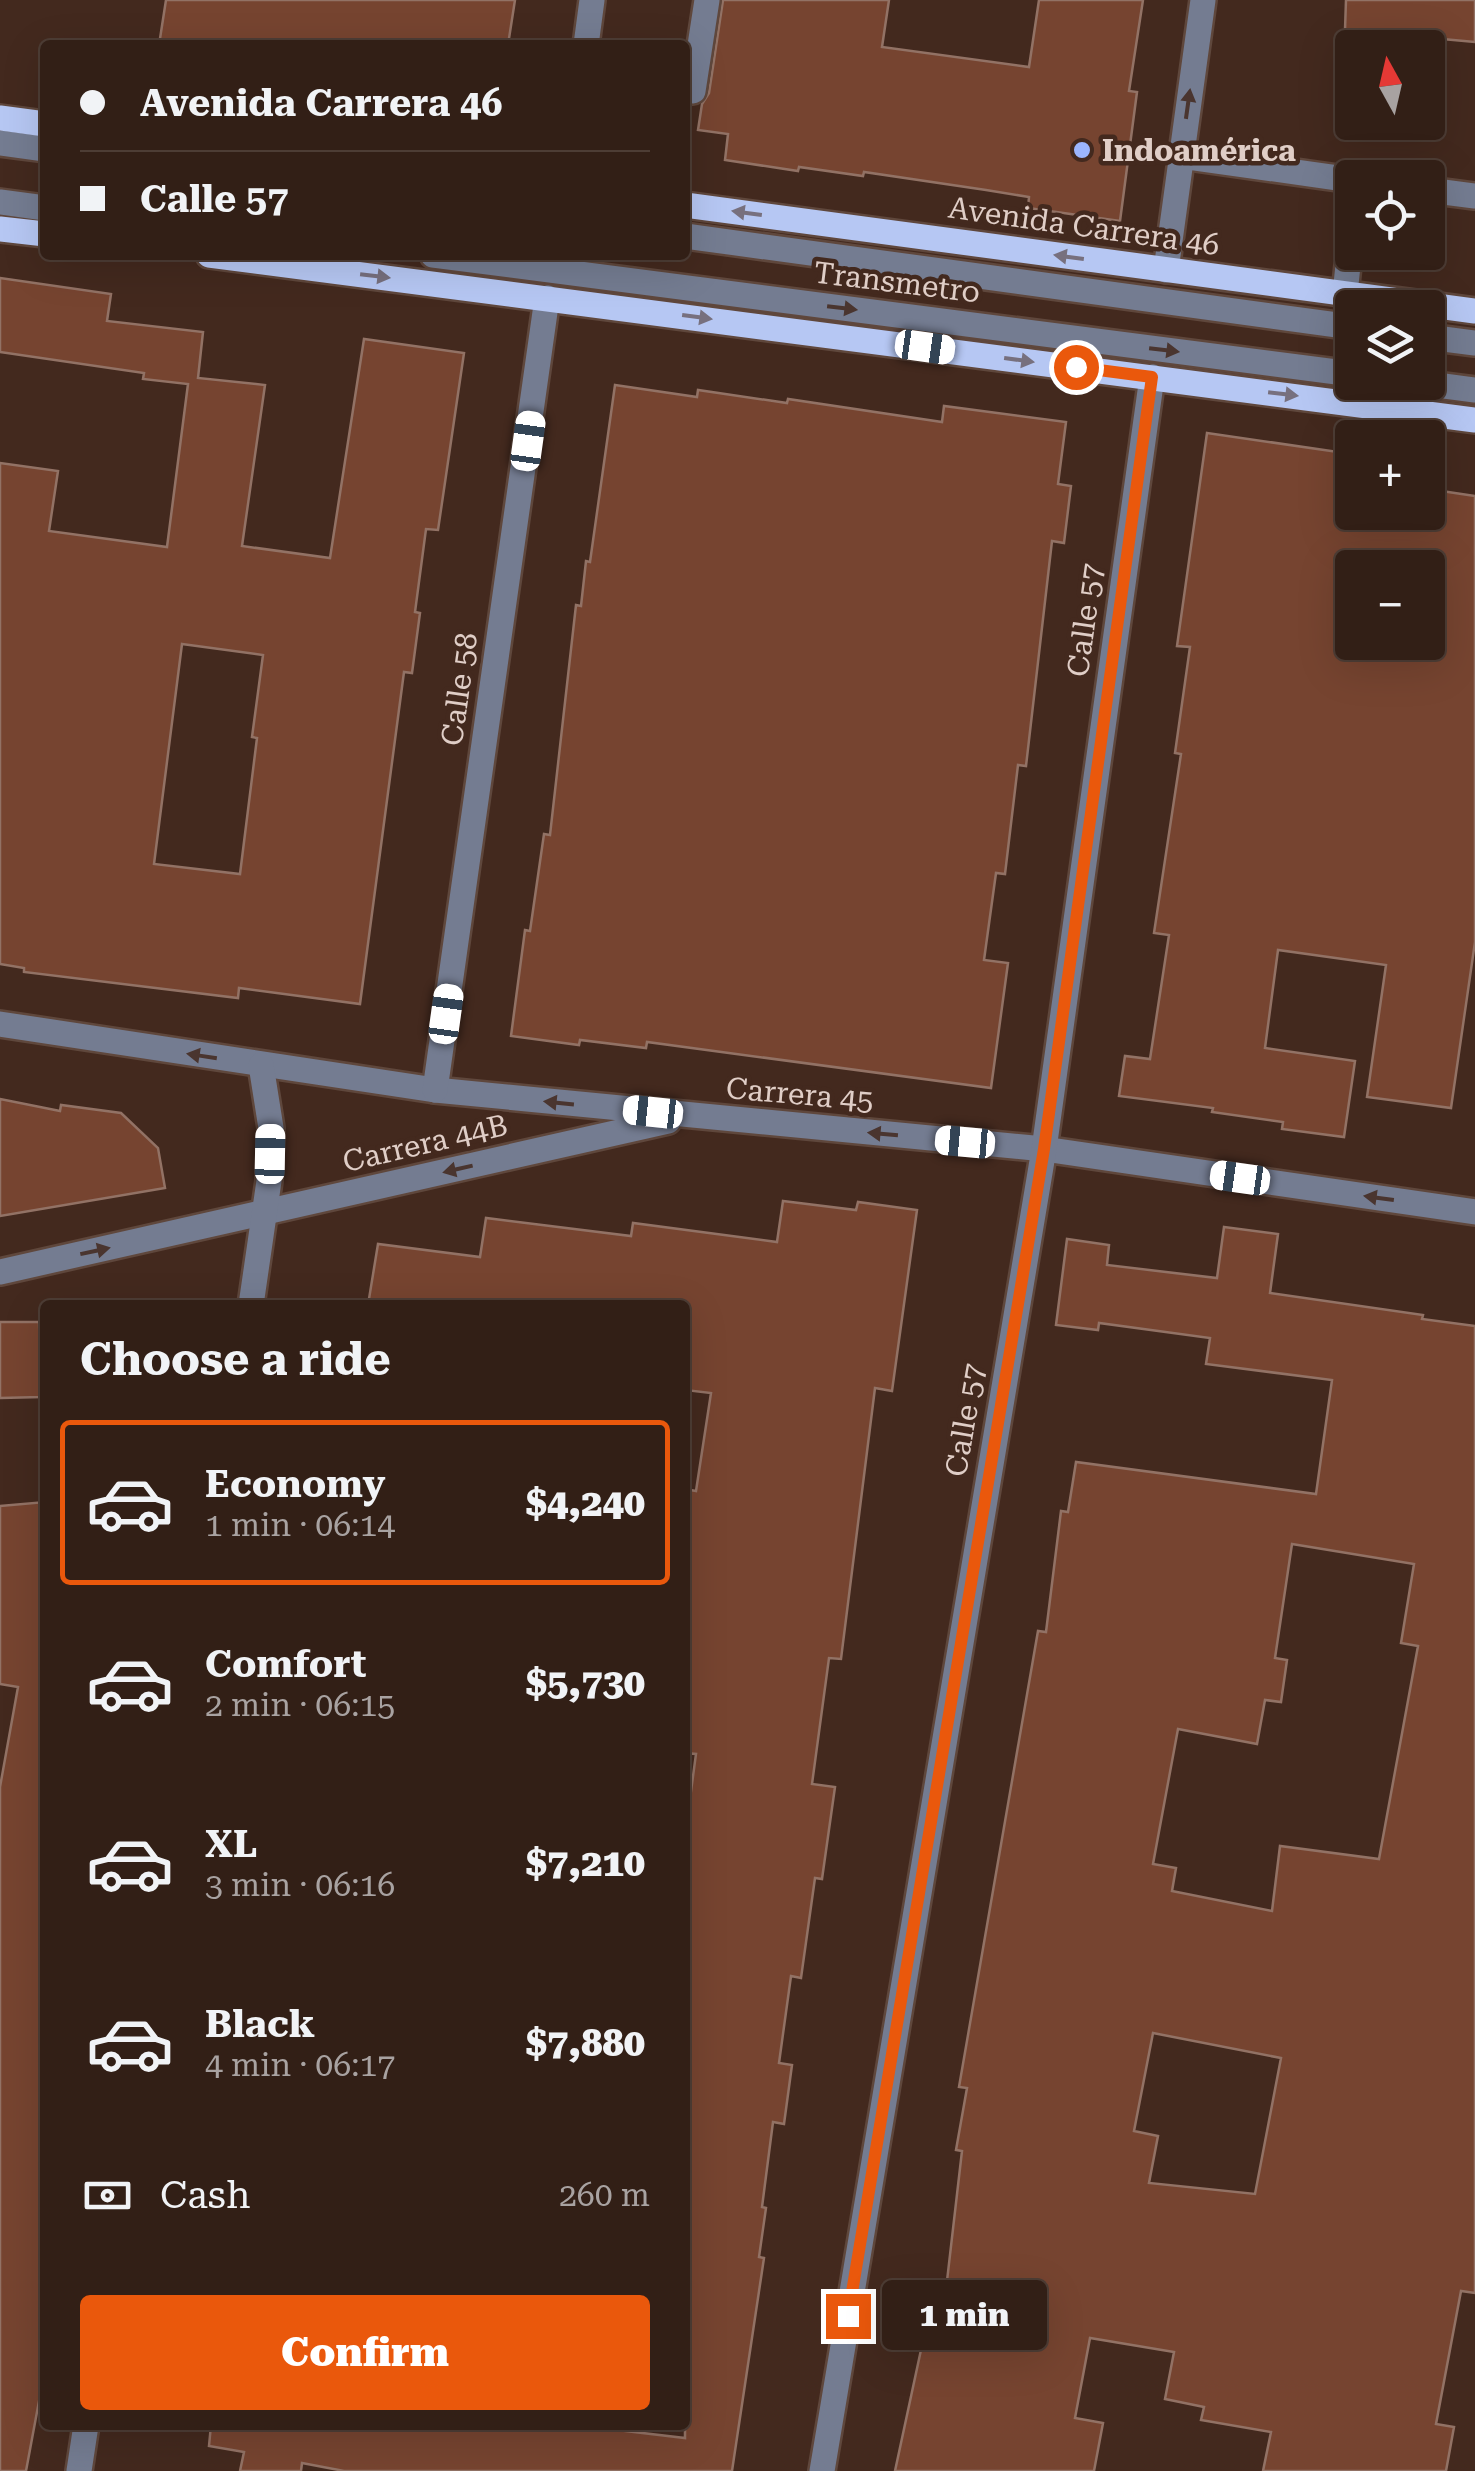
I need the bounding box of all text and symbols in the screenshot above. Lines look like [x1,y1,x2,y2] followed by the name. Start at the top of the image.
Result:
[1335,30,1445,140] north arrow
[1335,30,1445,660] map controls
[140,81,502,125] text: Avenida Carrera 46
[1181,87,1197,119] one-way arrow
[1102,133,1296,168] place label: Indoamérica
[1071,139,1093,161] marker: Indoamérica
[1335,160,1445,270] button: locate
[140,177,288,221] text: Calle 57
[946,190,1222,262] street label: Avenida Carrera 46
[731,205,762,221] one-way arrow
[1053,248,1084,264] one-way arrow
[812,254,982,310] street label: Transmetro
[360,268,391,284] one-way arrow
[1335,290,1445,400] button: layers
[827,300,858,316] one-way arrow
[682,310,714,326] one-way arrow
[893,328,957,366] car
[1149,342,1180,358] one-way arrow
[1054,345,1099,390] route start
[1004,352,1036,368] one-way arrow
[1268,387,1299,403] one-way arrow
[509,409,547,473] car
[1335,420,1445,530] button: +
[1335,550,1445,660] button: −
[1060,561,1110,679] street label: Calle 57
[434,630,484,748] street label: Calle 58
[427,982,465,1046] car
[186,1048,218,1063] one-way arrow
[725,1070,875,1118] street label: Carrera 45
[622,1094,684,1130] car
[543,1095,575,1111] one-way arrow
[339,1107,511,1179] street label: Carrera 44B
[254,1124,286,1184] car
[934,1124,996,1160] car
[866,1126,898,1142] one-way arrow
[1208,1159,1272,1197] car
[442,1162,473,1177] one-way arrow
[1362,1189,1394,1205] one-way arrow
[80,1242,111,1258] one-way arrow
[80,1333,391,1386] text: Choose a ride
[938,1361,992,1479] street label: Calle 57
[85,1458,175,1548] icon: car
[205,1462,385,1506] text: Economy
[526,1481,645,1525] text: $4,240
[205,1506,395,1544] text: 1 min · 06:14
[85,1638,175,1728] icon: car
[205,1642,366,1686] text: Comfort
[526,1661,645,1705] text: $5,730
[205,1686,395,1724] text: 2 min · 06:15
[85,1818,175,1908] icon: car
[205,1822,257,1866] text: XL
[526,1841,645,1885] text: $7,210
[205,1866,395,1904] text: 3 min · 06:16
[85,1998,175,2088] icon: car
[205,2002,315,2046] text: Black
[526,2021,645,2065] text: $7,880
[205,2046,395,2084] text: 4 min · 06:17
[80,2168,135,2223] icon: cash
[160,2173,250,2217] text: Cash
[559,2176,650,2214] text: 260 m
[883,2281,1048,2351] callout: 1 min
[826,2294,871,2339] route end
[80,2295,650,2410] button: Confirm
[920,2296,1009,2334] text: 1 min

